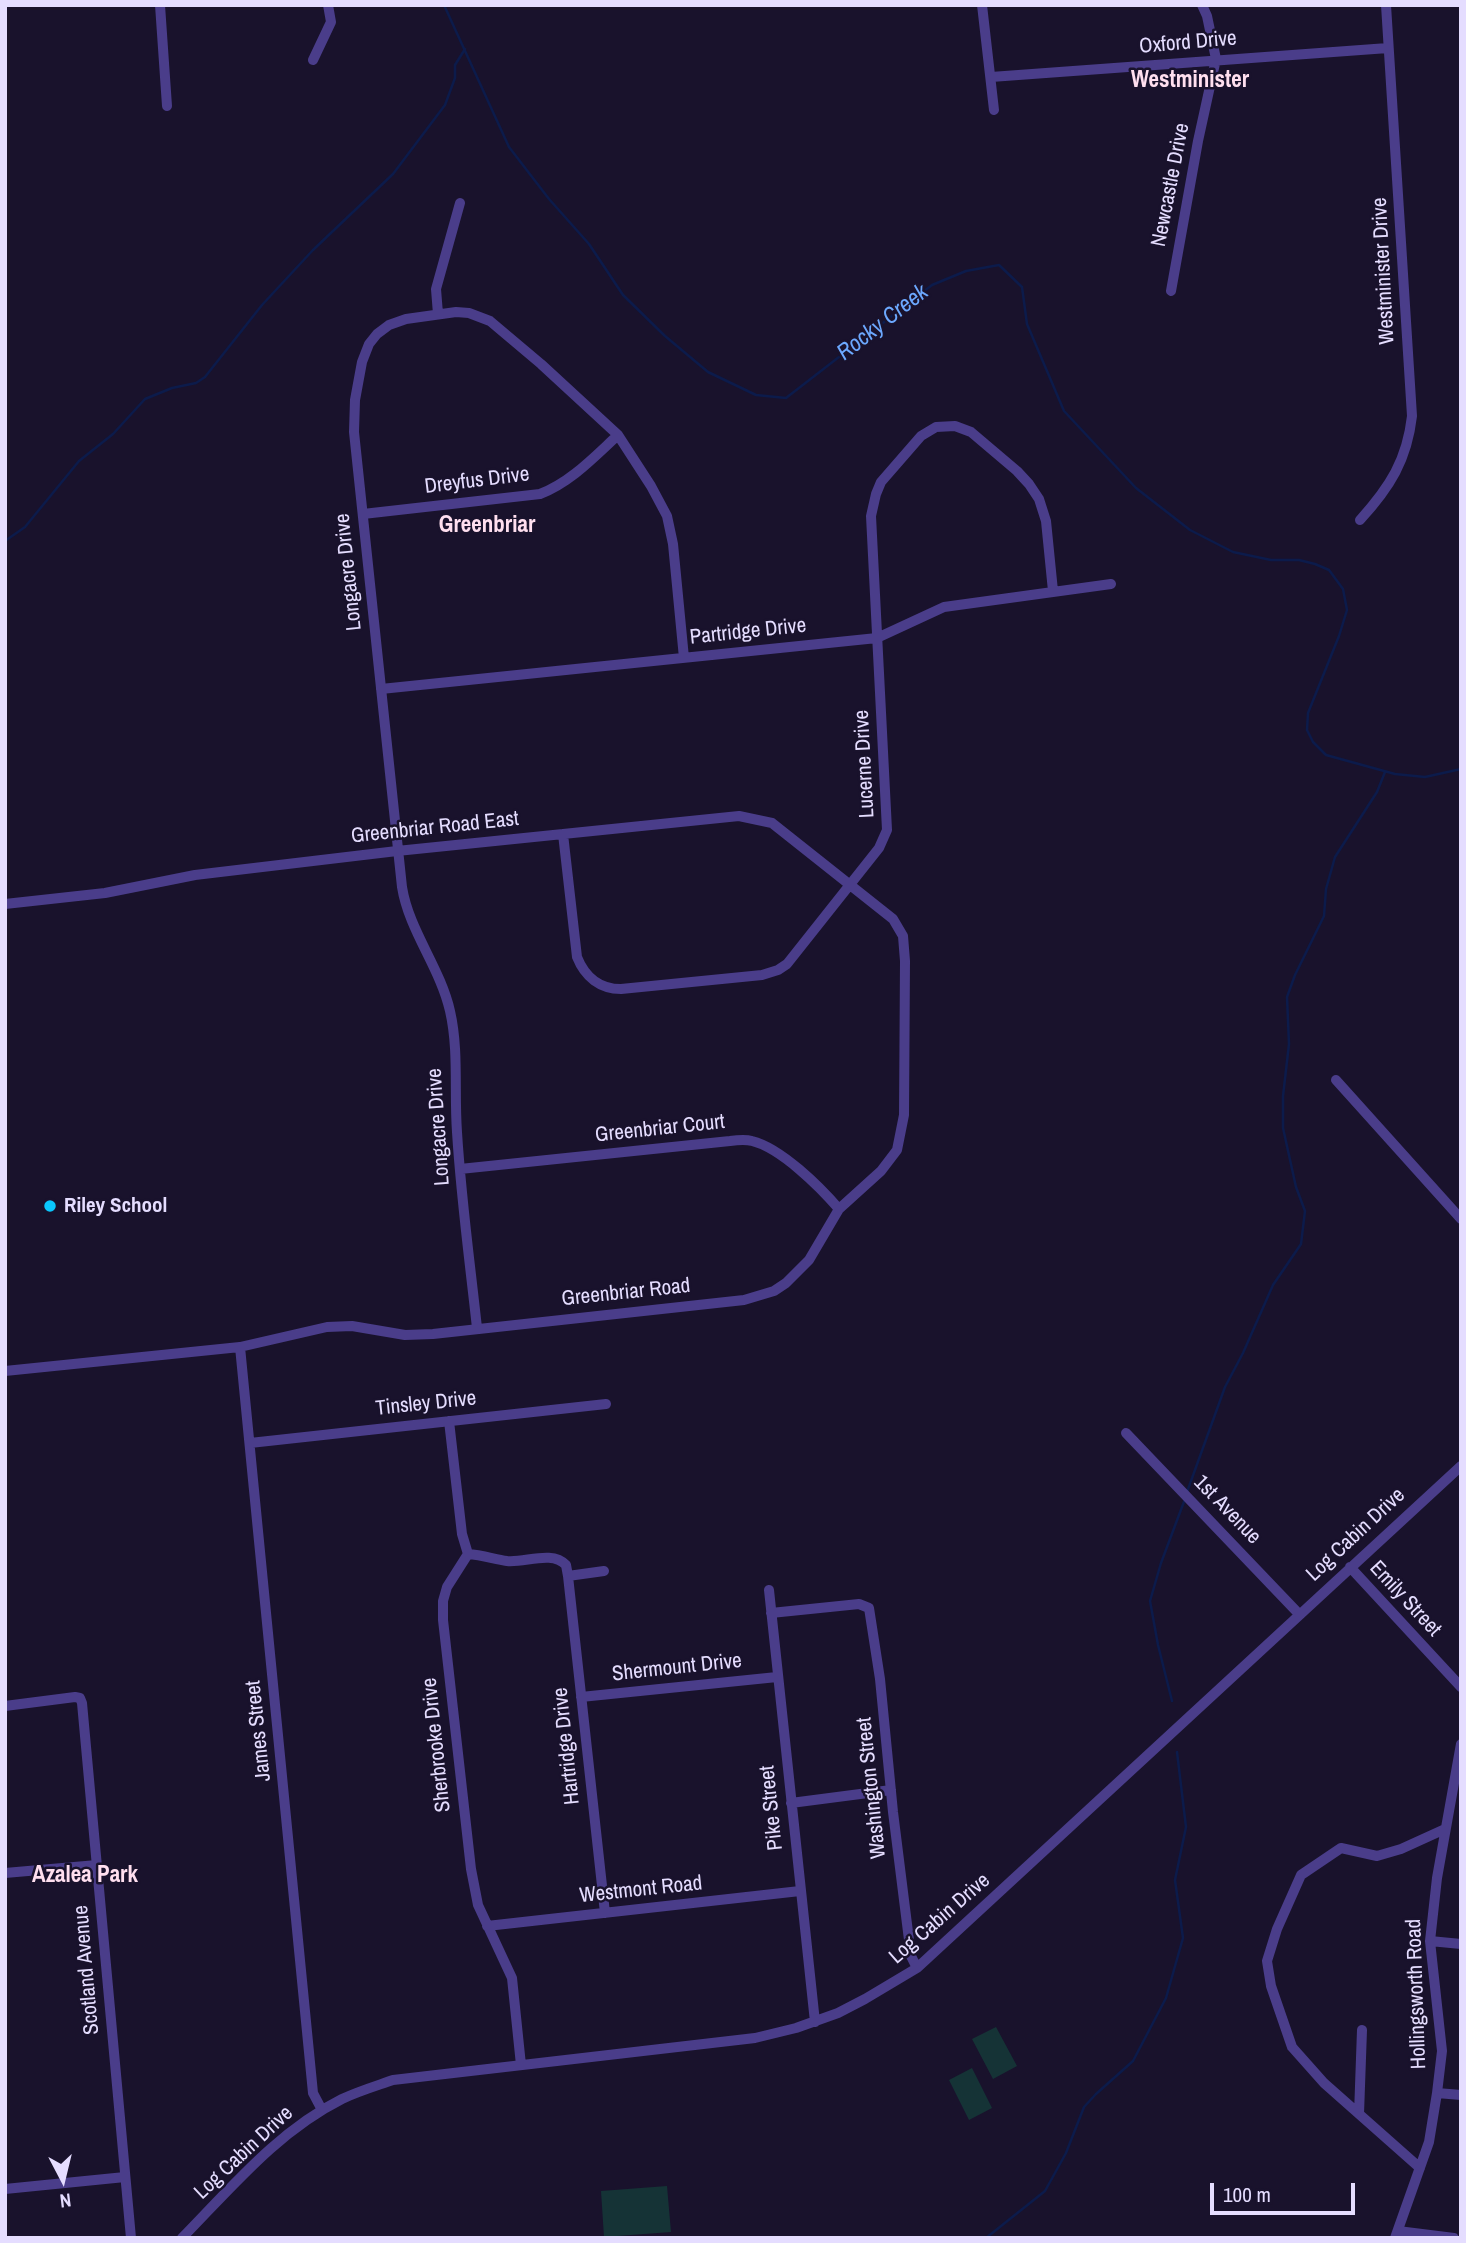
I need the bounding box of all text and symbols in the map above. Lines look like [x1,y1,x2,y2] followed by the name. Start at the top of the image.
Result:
[1138,26,1238,60] street label: Oxford Drive
[1131,67,1249,95] district label: Westminister
[1147,121,1195,249] street label: Newcastle Drive
[1368,197,1400,345] street label: Westminister Drive
[832,279,934,367] water label: Rocky Creek
[423,462,531,500] street label: Dreyfus Drive
[330,512,368,632] street label: Longacre Drive
[439,512,535,540] district label: Greenbriar
[689,613,807,651] street label: Partridge Drive
[850,709,880,819] street label: Lucerne Drive
[350,807,520,849] street label: Greenbriar Road East
[422,1067,456,1187] street label: Longacre Drive
[594,1110,726,1148] street label: Greenbriar Court
[64,1193,167,1219] place label: Riley School
[42,1198,58,1214] marker: Riley School
[560,1274,692,1312] street label: Greenbriar Road
[374,1386,478,1422] street label: Tinsley Drive
[1188,1470,1266,1550] street label: 1st Avenue
[1302,1483,1410,1587] street label: Log Cabin Drive
[1364,1556,1446,1642] street label: Emily Street
[611,1649,743,1687] street label: Shermount Drive
[417,1677,457,1813] street label: Sherbrooke Drive
[241,1679,277,1783] street label: James Street
[548,1686,586,1806] street label: Hartridge Drive
[852,1716,892,1860] street label: Washington Street
[755,1764,789,1852] street label: Pike Street
[32,1862,138,1890] district label: Azalea Park
[884,1868,996,1970] street label: Log Cabin Drive
[578,1871,704,1909] street label: Westmont Road
[69,1904,105,2036] street label: Scotland Avenue
[1402,1918,1432,2070] street label: Hollingsworth Road
[190,2101,298,2205] street label: Log Cabin Drive
[28,2145,98,2215] north arrow
[1214,2170,1359,2214] scale bar
[1223,2180,1271,2209] text: 100 m
[58,2187,73,2214] text: N

